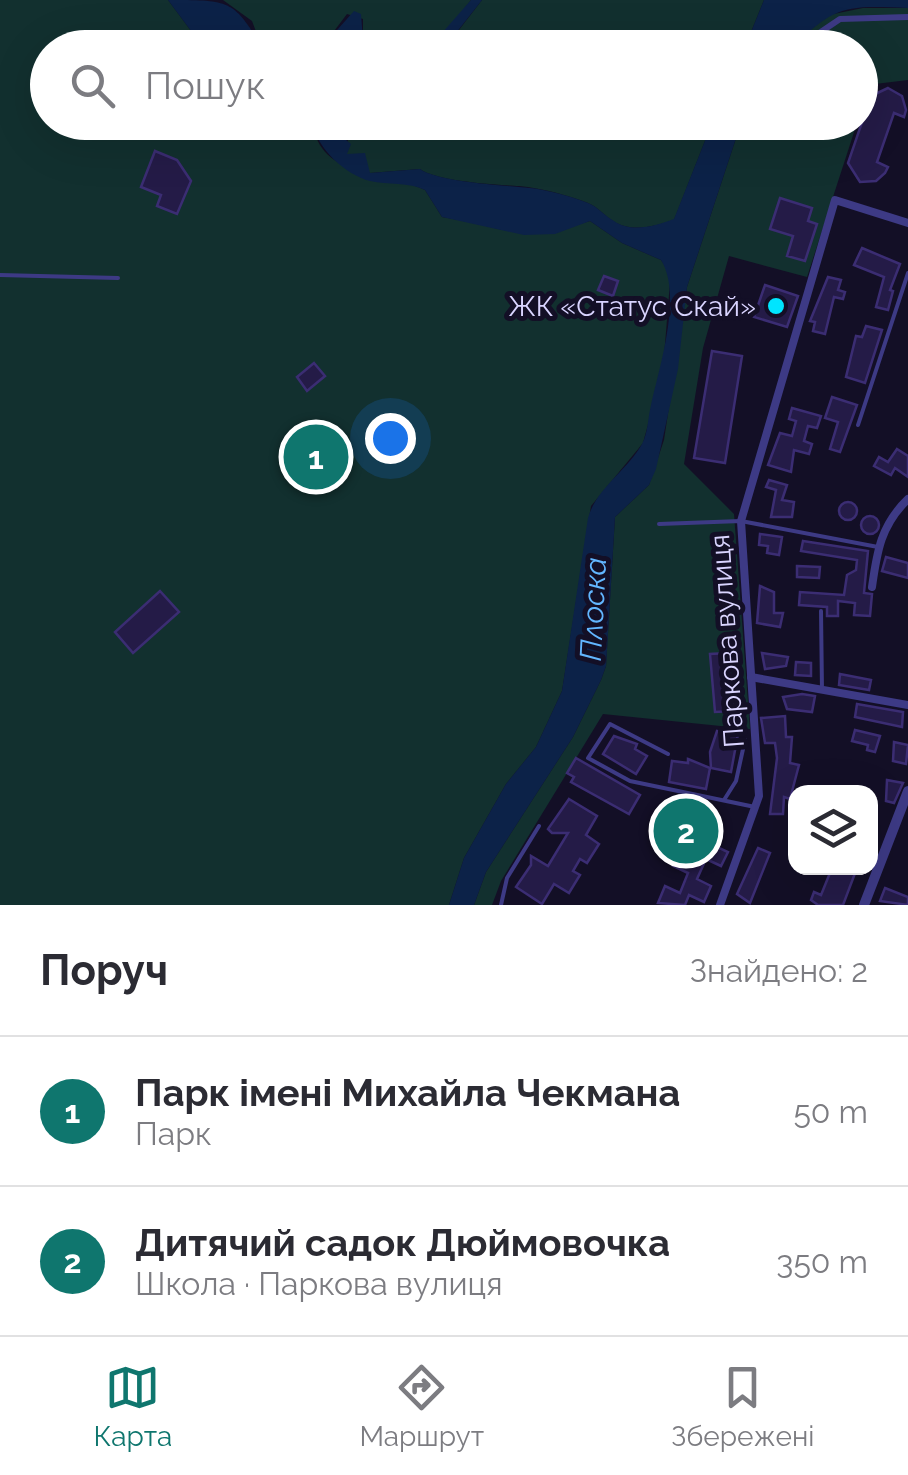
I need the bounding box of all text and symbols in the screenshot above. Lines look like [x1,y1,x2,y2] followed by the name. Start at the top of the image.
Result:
[30,30,878,140] search box
[65,58,120,113] icon: search
[145,63,265,108] text: Пошук
[508,290,756,323] place label: ЖК «Статус Скай»
[765,295,787,317] marker: ЖК «Статус Скай»
[365,413,416,464] your location
[284,420,348,494] pin: 1
[703,533,751,749] street label: Паркова вулиця
[573,556,613,662] water label: Плоска
[788,785,878,875] map controls
[788,785,878,875] button: layers
[654,794,718,868] pin: 2
[40,946,168,995] text: Поруч
[690,952,868,989] text: Знайдено: 2
[135,1070,680,1115] text: Парк імені Михайла Чекмана
[65,1093,80,1130] text: 1
[793,1093,868,1130] text: 50 m
[135,1115,212,1152] text: Парк
[135,1220,670,1265] text: Дитячий садок Дюймовочка
[63,1243,82,1280] text: 2
[776,1243,868,1280] text: 350 m
[135,1265,503,1302] text: Школа · Паркова вулиця
[94,1360,172,1453] tab: Карта
[359,1360,484,1453] tab: Маршрут
[671,1360,814,1453] tab: Збережені

